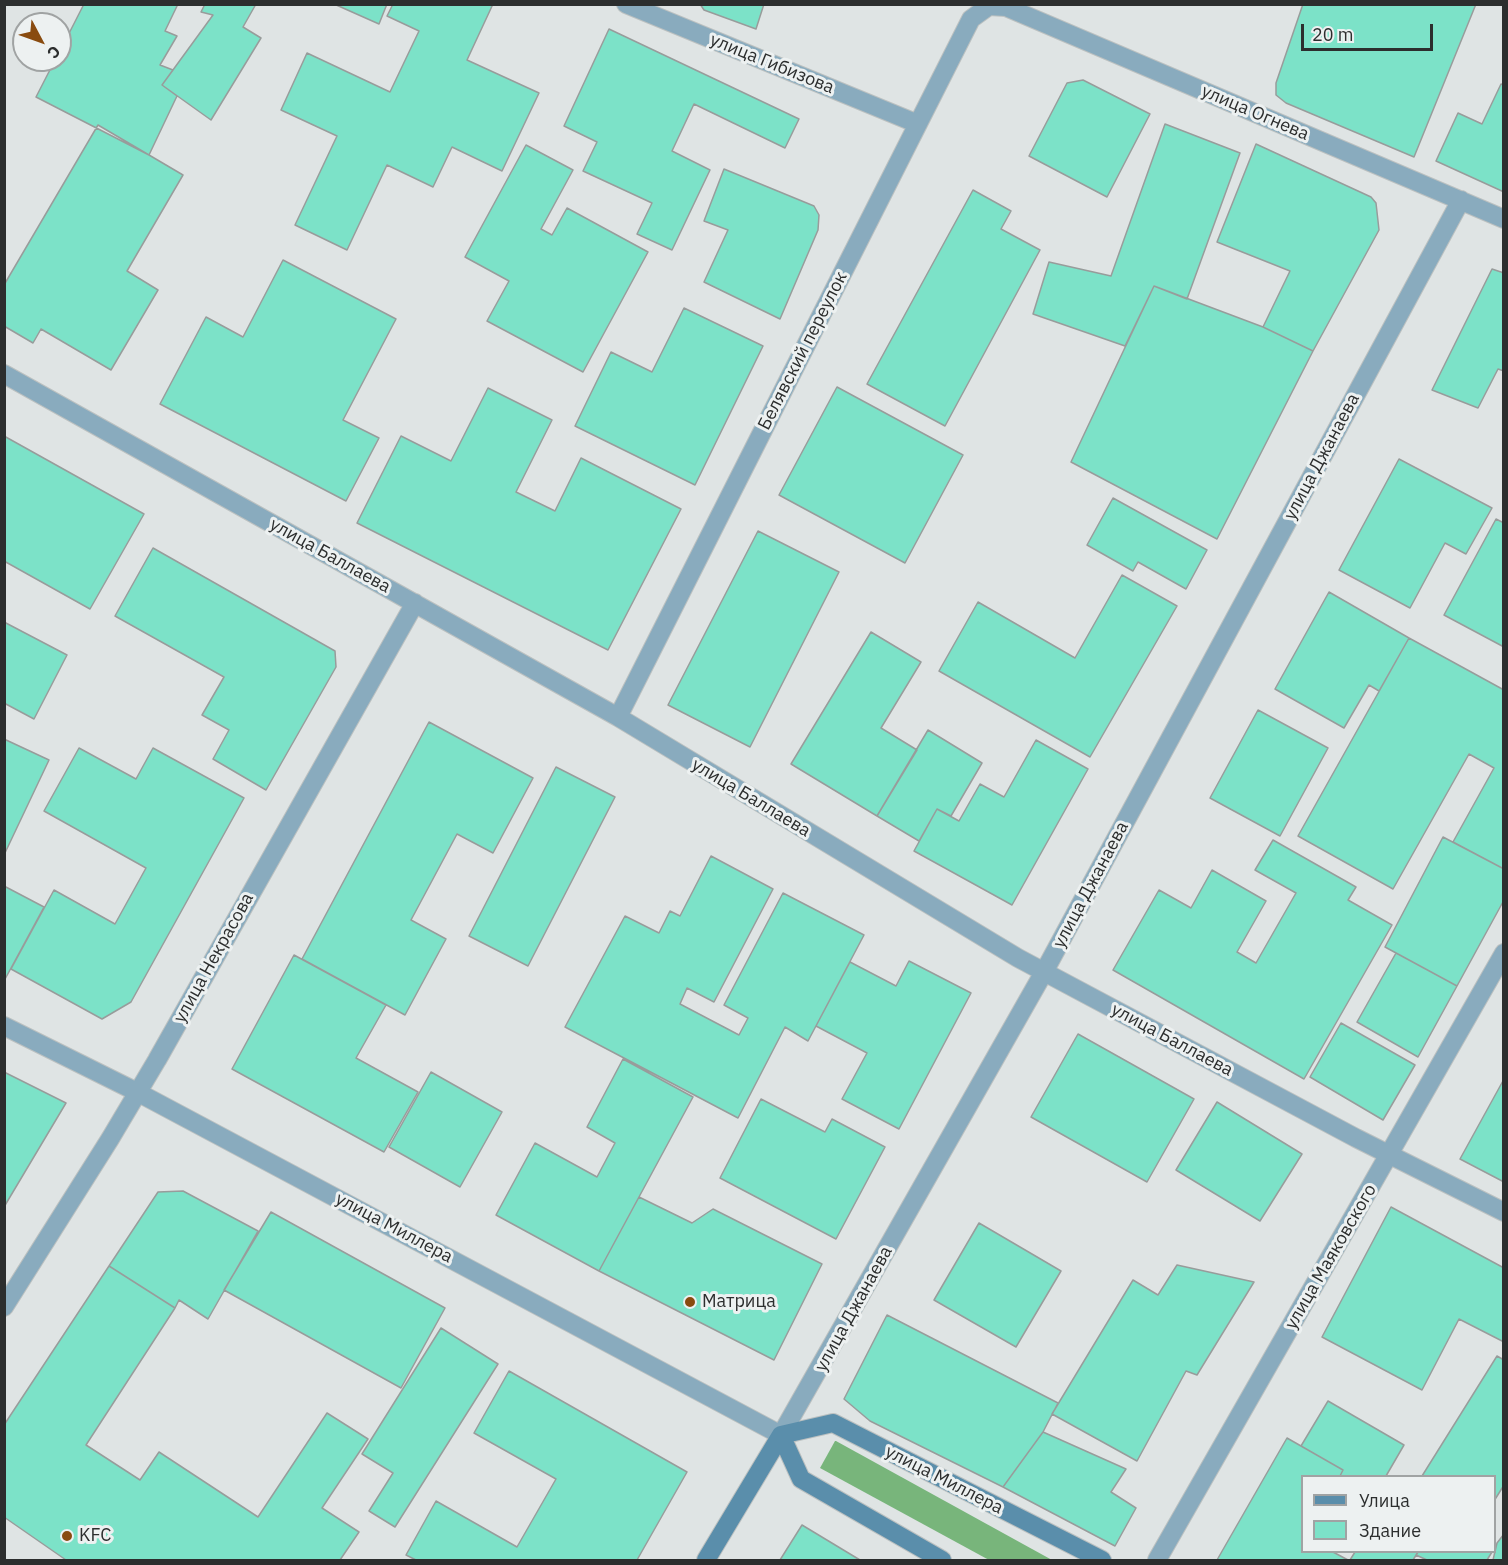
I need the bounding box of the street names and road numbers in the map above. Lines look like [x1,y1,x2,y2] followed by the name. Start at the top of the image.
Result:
[707,29,837,99] street label: улица Гибизова
[1198,81,1312,145] street label: улица Огнева
[754,268,852,434] street label: Белявский переулок
[1280,390,1364,524] street label: улица Джанаева
[266,514,394,598] street label: улица Баллаева
[688,754,814,842] street label: улица Баллаева
[1049,818,1133,952] street label: улица Джанаева
[169,889,259,1027] street label: улица Некрасова
[1107,999,1237,1081] street label: улица Баллаева
[1281,1181,1381,1333] street label: улица Маяковского
[332,1188,456,1268] street label: улица Миллера
[811,1242,897,1376] street label: улица Джанаева
[881,1441,1007,1519] street label: улица Миллера

